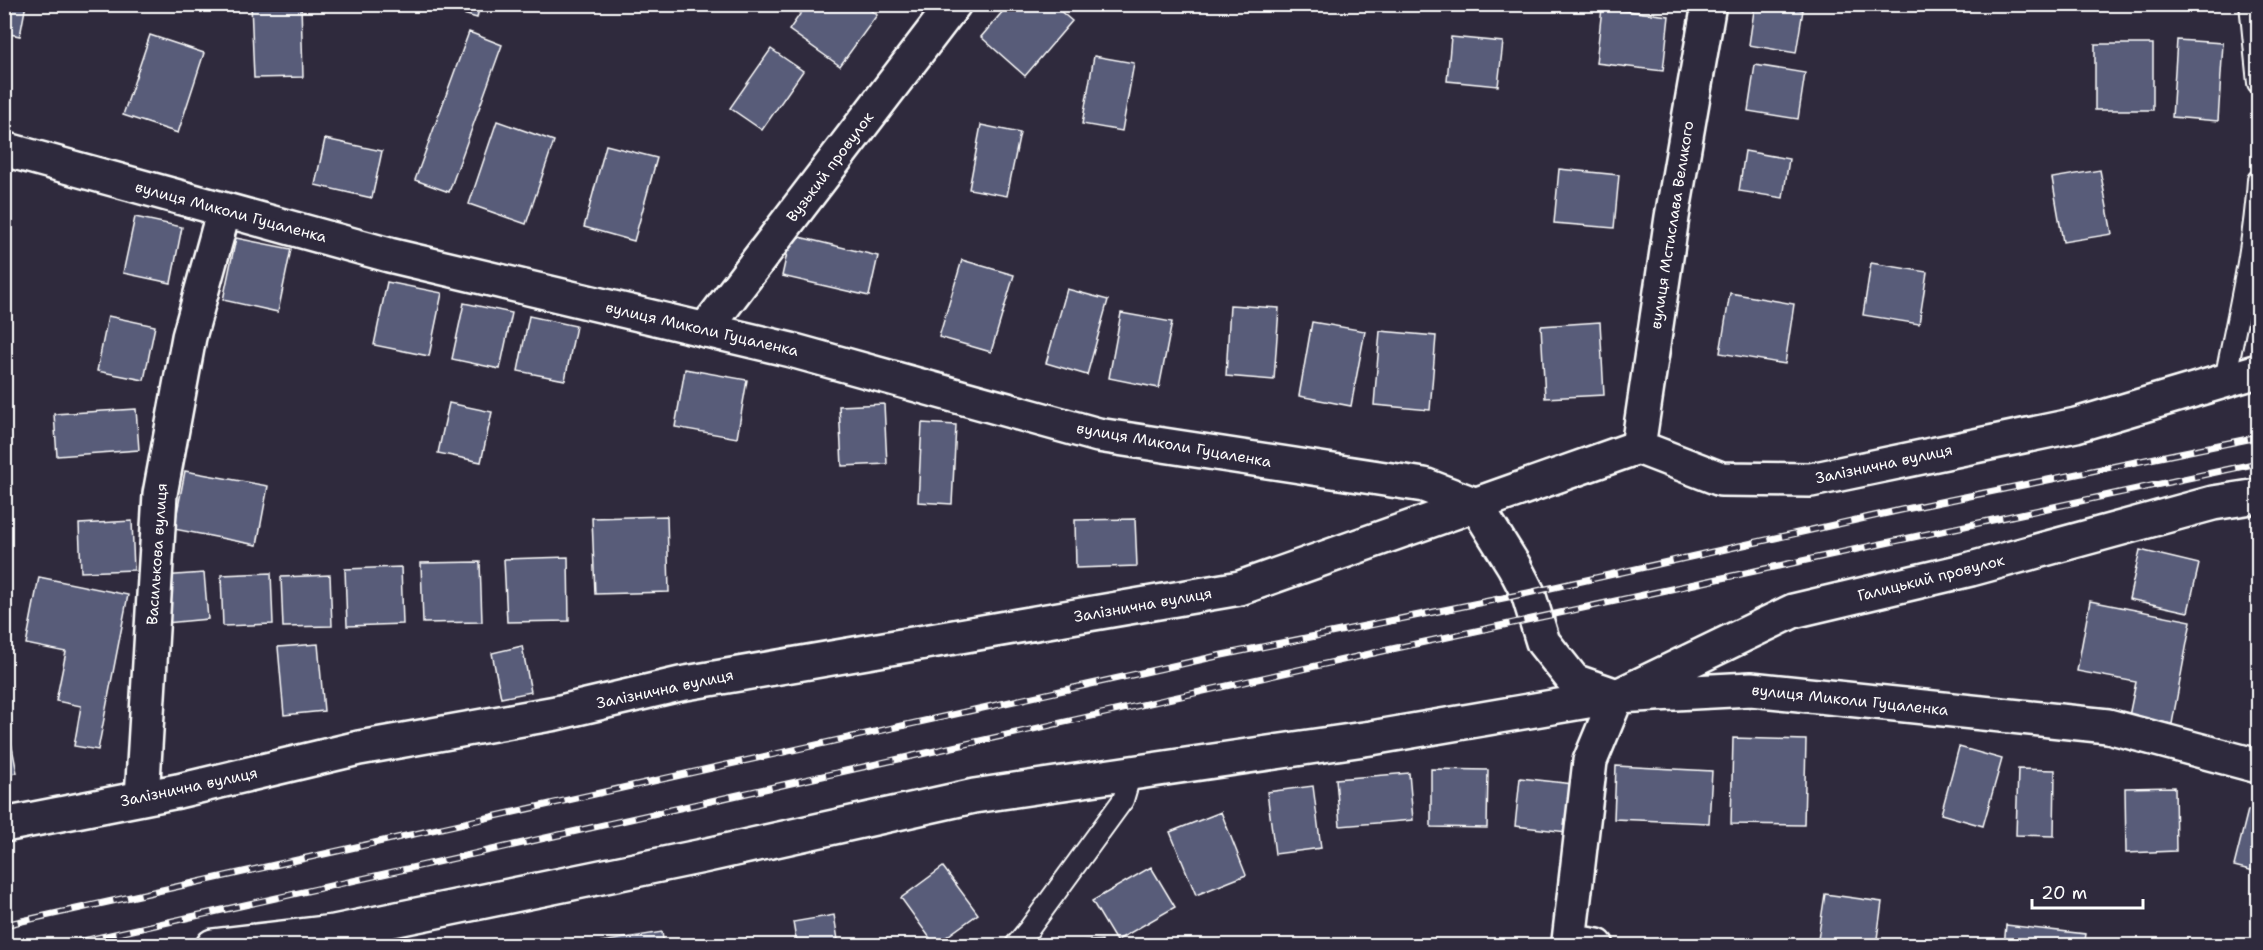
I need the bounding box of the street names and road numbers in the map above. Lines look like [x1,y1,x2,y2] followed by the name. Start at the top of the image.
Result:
[782,108,878,226] street label: Вузький провулок
[1646,119,1698,331] street label: вулиця Мстислава Великого
[133,177,330,247] street label: вулиця Миколи Гуцаленка
[603,297,801,361] street label: вулиця Миколи Гуцаленка
[1075,418,1274,472] street label: вулиця Миколи Гуцаленка
[1814,440,1954,488] street label: Залізнична вулиця
[142,482,172,626] street label: Василькова вулиця
[1856,550,2006,606] street label: Галицький провулок
[1072,583,1214,627] street label: Залізнична вулиця
[595,665,735,713] street label: Залізнична вулиця
[1751,680,1950,720] street label: вулиця Миколи Гуцаленка
[119,763,259,811] street label: Залізнична вулиця

